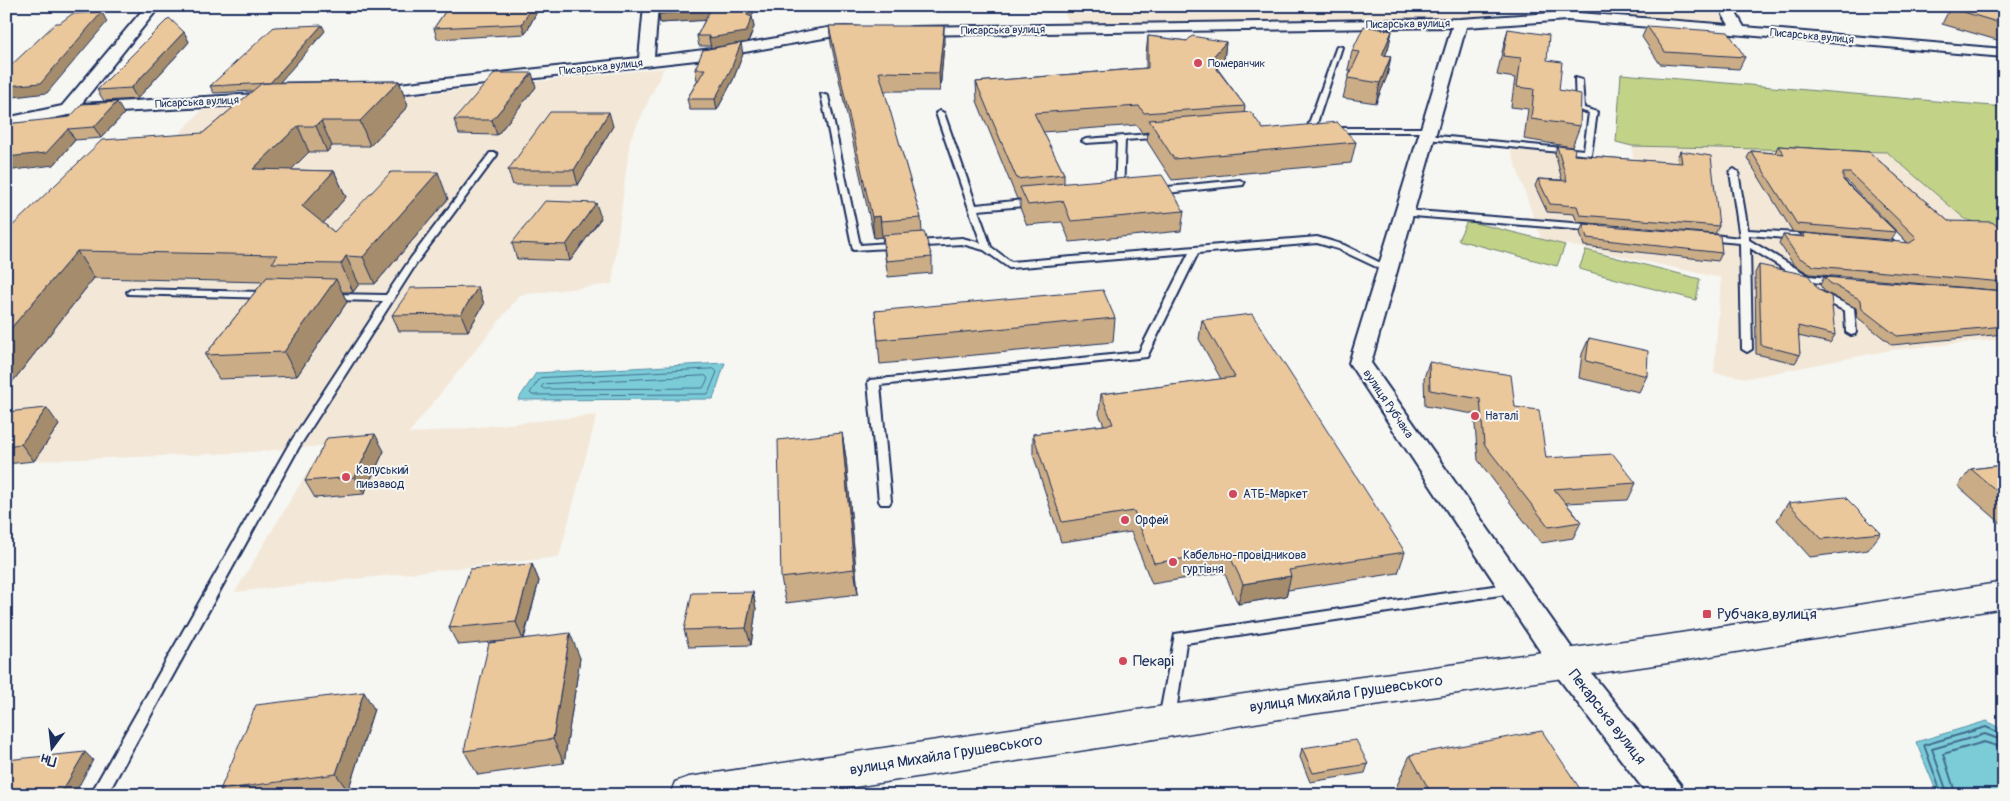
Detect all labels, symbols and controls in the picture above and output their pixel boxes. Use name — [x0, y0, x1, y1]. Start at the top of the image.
street label: Писарська вулиця — [1366, 17, 1450, 31]
street label: Писарська вулиця — [961, 23, 1045, 37]
street label: Писарська вулиця — [1770, 26, 1854, 46]
street label: Писарська вулиця — [559, 56, 643, 78]
marker: Померанчик — [1192, 57, 1204, 69]
place label: Померанчик — [1208, 57, 1265, 70]
street label: Писарська вулиця — [155, 93, 239, 111]
street label: вулиця Рубчака — [1359, 367, 1417, 442]
place label: Наталі — [1485, 409, 1518, 424]
marker: Наталі — [1469, 410, 1481, 422]
place label: Калуський пивзавод — [356, 463, 409, 492]
marker: Калуський пивзавод — [340, 471, 352, 483]
place label: АТБ-Маркет — [1243, 487, 1308, 502]
marker: АТБ-Маркет — [1227, 488, 1239, 500]
place label: Орфей — [1135, 513, 1169, 528]
marker: Орфей — [1119, 514, 1131, 526]
place label: Кабельно-провідникова гуртівня — [1183, 548, 1307, 577]
marker: Кабельно-провідникова гуртівня — [1167, 556, 1179, 568]
place label: Рубчака вулиця — [1717, 605, 1817, 624]
marker: Рубчака вулиця — [1701, 608, 1713, 620]
place label: Пекарі — [1133, 652, 1174, 671]
marker: Пекарі — [1117, 655, 1129, 667]
street label: Пекарська вулиця — [1564, 666, 1650, 768]
street label: вулиця Михайла Грушевського — [1248, 671, 1444, 717]
north arrow — [28, 724, 78, 774]
street label: вулиця Михайла Грушевського — [848, 730, 1044, 780]
text: Пн — [39, 750, 58, 770]

